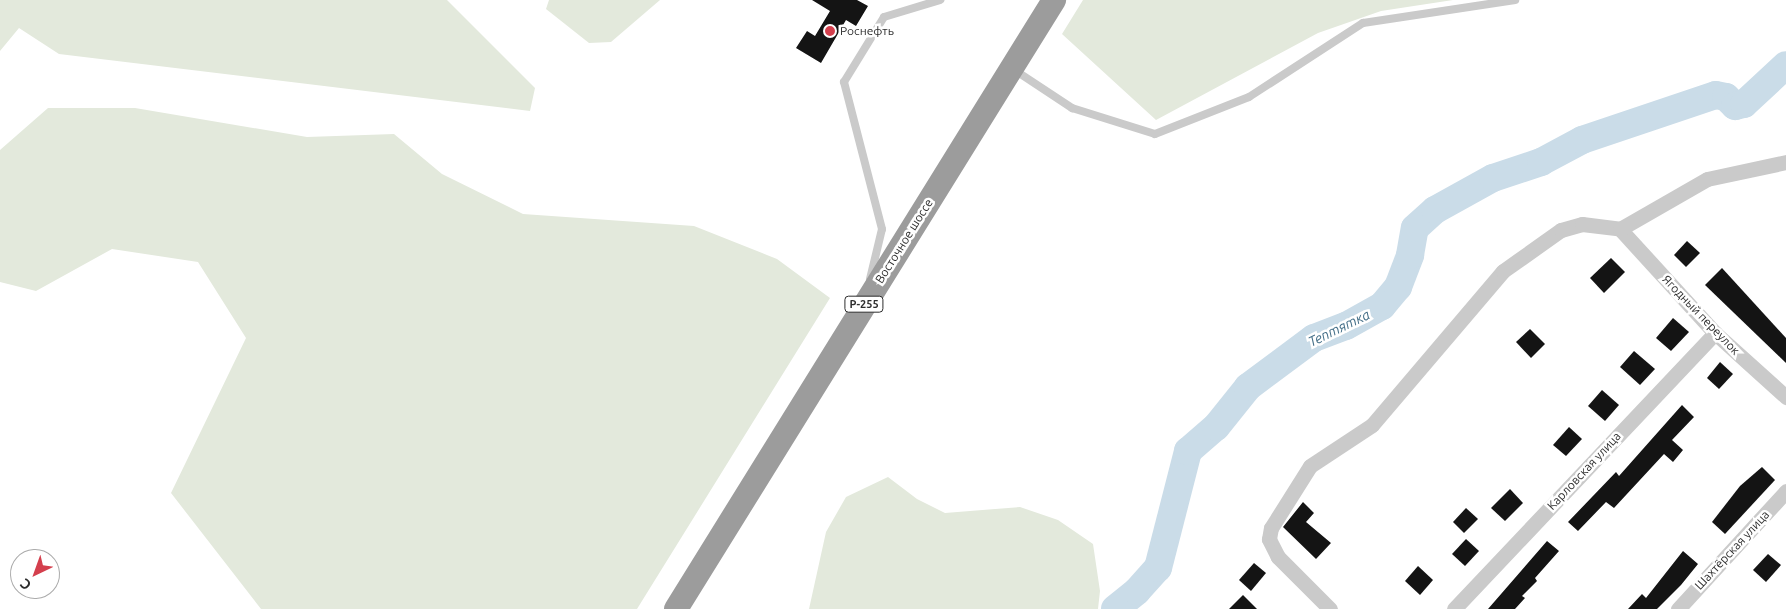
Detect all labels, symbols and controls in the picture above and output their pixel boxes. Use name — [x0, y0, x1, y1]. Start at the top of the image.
place label: Роснефть — [840, 24, 894, 38]
marker: Роснефть — [824, 25, 836, 37]
street label: Восточное шоссе — [872, 196, 936, 286]
street label: Ягодный переулок — [1659, 272, 1743, 358]
road number: Р-255 — [844, 296, 884, 312]
water label: Тептятка — [1305, 306, 1373, 350]
street label: Карловская улица — [1544, 429, 1624, 513]
street label: Шахтёрская улица — [1692, 507, 1772, 593]
north arrow — [10, 549, 60, 599]
text: С — [17, 575, 34, 593]

